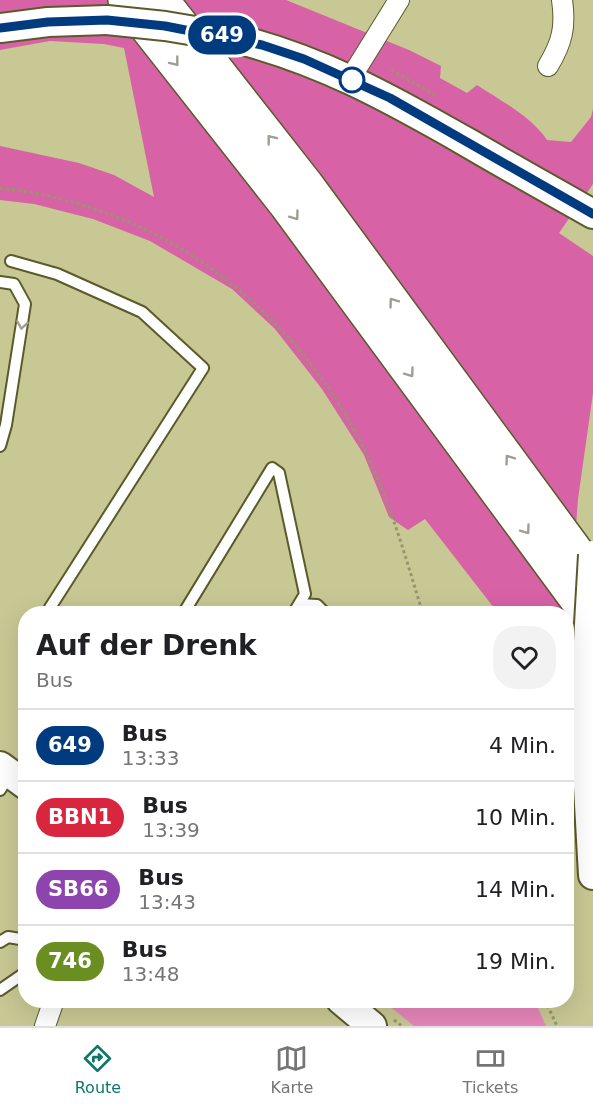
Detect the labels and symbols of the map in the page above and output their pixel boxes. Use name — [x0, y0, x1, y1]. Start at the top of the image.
line badge: 649 — [188, 15, 256, 54]
one-way arrow — [167, 56, 178, 67]
unlabelled marker — [339, 67, 365, 93]
one-way arrow — [267, 135, 278, 146]
one-way arrow — [287, 210, 298, 221]
one-way arrow — [389, 298, 400, 309]
one-way arrow — [16, 320, 29, 330]
one-way arrow — [403, 367, 414, 378]
one-way arrow — [505, 455, 516, 466]
one-way arrow — [518, 524, 529, 535]

